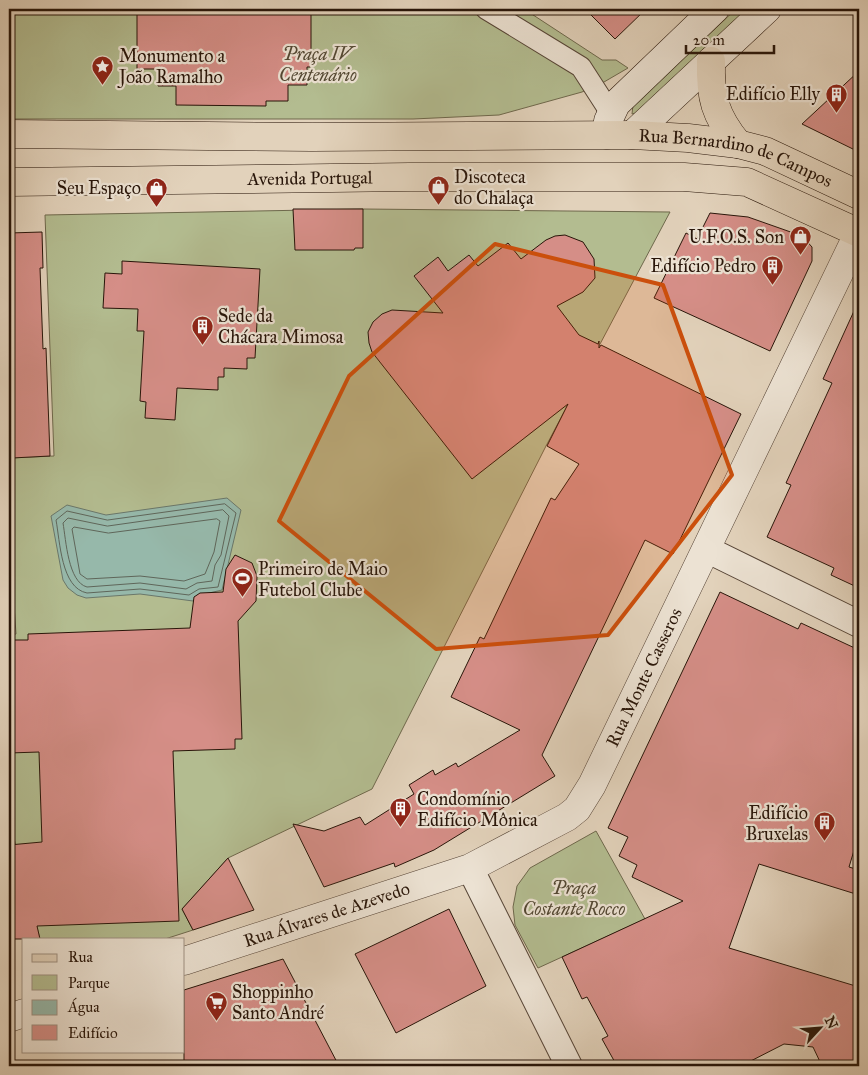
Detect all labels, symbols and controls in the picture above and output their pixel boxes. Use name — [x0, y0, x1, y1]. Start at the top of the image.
scale bar — [686, 22, 773, 54]
text: 20 m — [693, 31, 725, 49]
park label: Praça IV Centenário — [279, 43, 357, 86]
place label: Monumento a João Ramalho — [117, 45, 225, 89]
place icon: Monumento a João Ramalho — [91, 54, 115, 85]
building icon: Edifício Elly — [824, 82, 848, 113]
place label: Edifício Elly — [726, 83, 821, 105]
street label: Rua Bernardino de Campos — [638, 124, 836, 192]
street label: Avenida Portugal — [246, 166, 373, 190]
place label: Discoteca do Chalaça — [454, 166, 534, 209]
shop icon: Discoteca do Chalaça — [426, 175, 450, 206]
shop icon: Seu Espaço — [145, 176, 169, 207]
place label: Seu Espaço — [57, 177, 141, 199]
shop icon: U.F.O.S. Son — [788, 225, 812, 256]
place label: U.F.O.S. Son — [689, 226, 784, 248]
building icon: Edifício Pedro — [760, 254, 784, 285]
place label: Edifício Pedro — [650, 255, 756, 277]
place label: Sede da Chácara Mimosa — [218, 305, 344, 348]
building icon: Sede da Chácara Mimosa — [190, 314, 214, 345]
place label: Primeiro de Maio Futebol Clube — [258, 558, 388, 601]
sports icon: Primeiro de Maio Futebol Clube — [230, 567, 254, 598]
street label: Rua Monte Casseros — [601, 604, 687, 750]
place label: Condomínio Edifício Mônica — [417, 788, 538, 831]
building icon: Condomínio Edifício Mônica — [389, 797, 413, 828]
place label: Edifício Bruxelas — [745, 802, 808, 845]
building icon: Edifício Bruxelas — [812, 811, 836, 842]
street label: Rua Álvares de Azevedo — [241, 877, 413, 952]
park label: Praça Costante Rocco — [523, 877, 626, 920]
legend — [22, 938, 185, 1052]
text: Rua — [68, 948, 93, 966]
text: Parque — [68, 974, 110, 993]
place label: Shoppinho Santo André — [232, 981, 325, 1024]
supermarket icon: Shoppinho Santo André — [204, 990, 228, 1021]
text: Água — [67, 997, 100, 1016]
north arrow — [796, 1002, 846, 1052]
text: N — [821, 1013, 842, 1032]
text: Edifício — [68, 1024, 118, 1042]

